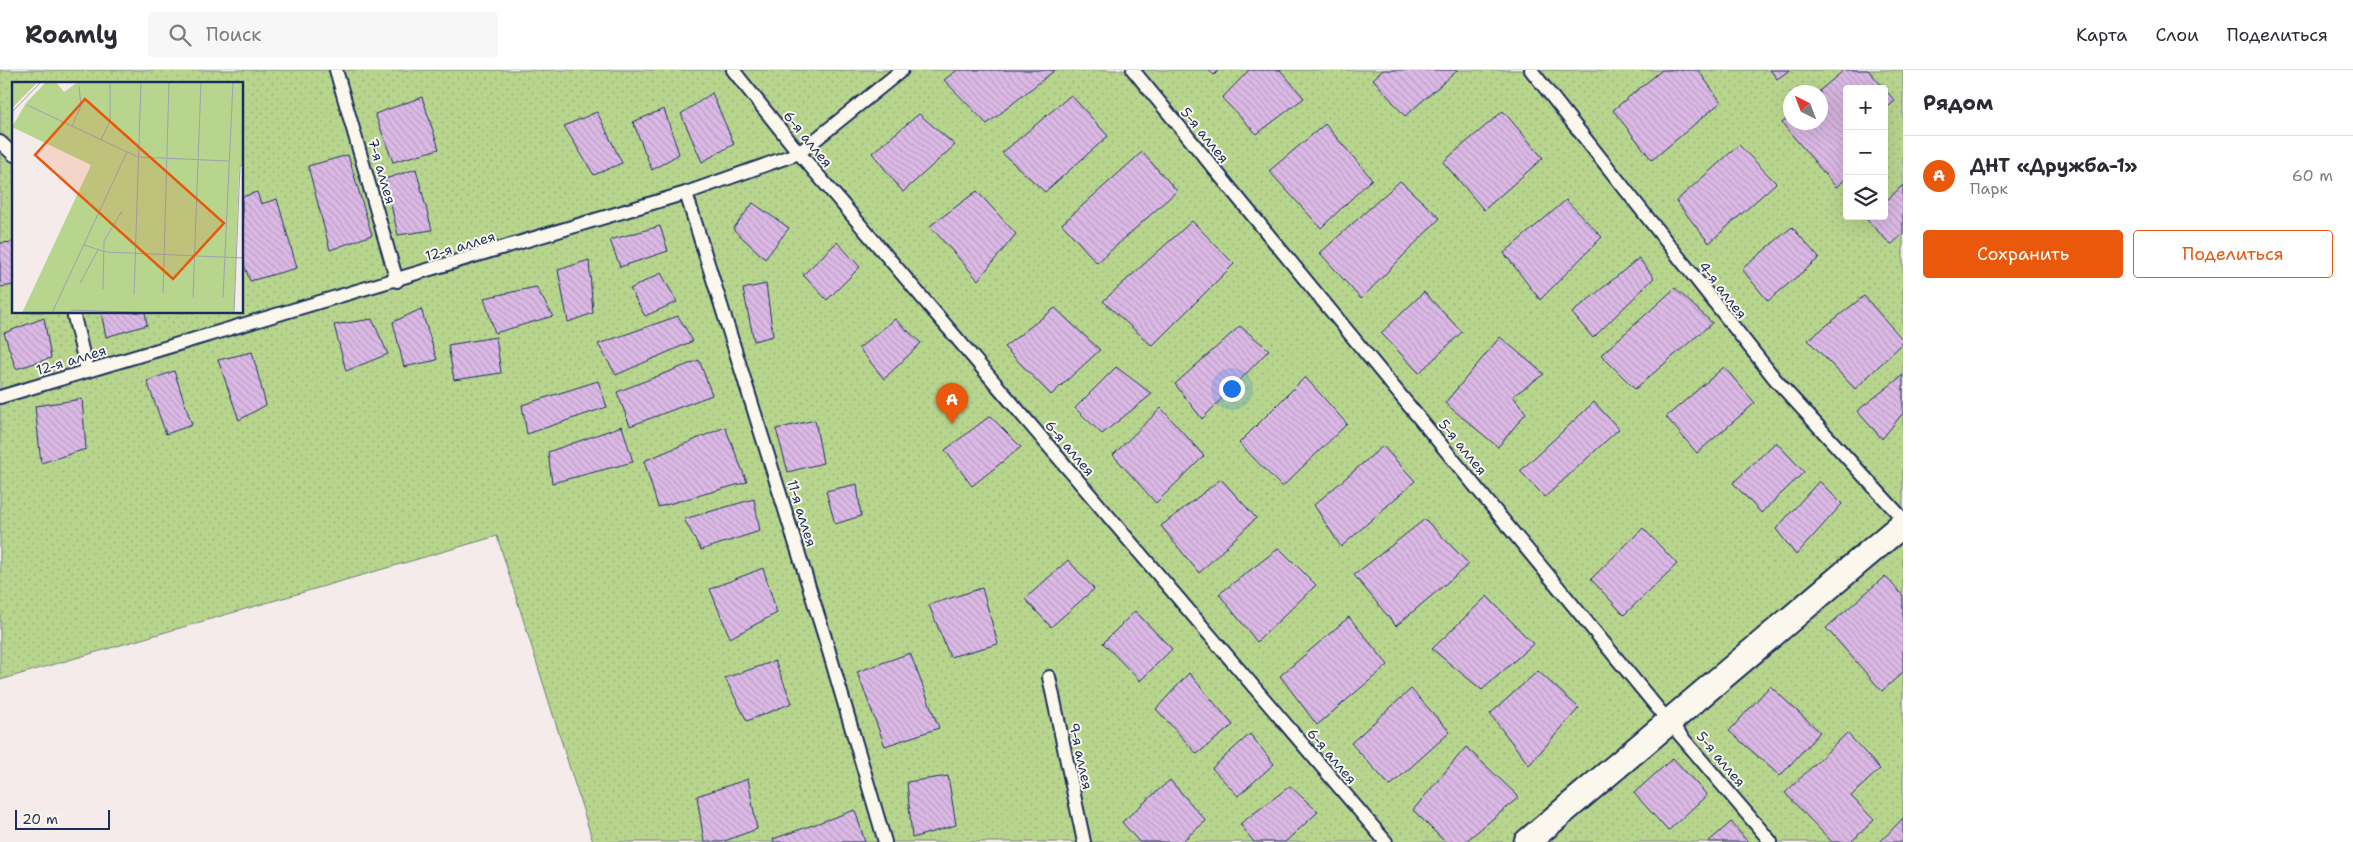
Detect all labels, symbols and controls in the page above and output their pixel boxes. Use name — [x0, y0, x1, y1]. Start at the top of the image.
search box — [148, 12, 498, 57]
text: Roamly — [25, 19, 118, 51]
icon: search — [166, 21, 194, 49]
text: Поиск — [206, 22, 261, 47]
text: Карта — [2076, 23, 2127, 47]
text: Слои — [2155, 23, 2199, 47]
text: Поделиться — [2227, 23, 2328, 47]
inset map — [12, 82, 244, 314]
north arrow — [1783, 85, 1828, 130]
map controls — [1843, 85, 1888, 220]
button: + — [1843, 85, 1888, 130]
text: Рядом — [1923, 89, 1993, 117]
street label: 5-я аллея — [1177, 103, 1233, 167]
street label: 6-я аллея — [780, 107, 836, 171]
button: − — [1843, 130, 1888, 175]
street label: 7-я аллея — [364, 136, 400, 206]
text: ДНТ «Дружба-1» — [1970, 153, 2137, 178]
text: A — [1933, 165, 1945, 186]
text: 60 m — [2292, 165, 2333, 186]
button: layers — [1843, 175, 1888, 220]
text: Парк — [1970, 178, 2008, 199]
street label: 12-я аллея — [423, 227, 497, 265]
button: Сохранить — [1923, 230, 2123, 278]
button: Поделиться — [2133, 230, 2333, 278]
street label: 4-я аллея — [1695, 258, 1751, 322]
street label: 12-я аллея — [34, 341, 108, 379]
your location — [1219, 376, 1245, 402]
pin: A — [936, 383, 968, 424]
street label: 5-я аллея — [1435, 415, 1491, 479]
street label: 6-я аллея — [1041, 416, 1099, 480]
street label: 11-я аллея — [783, 477, 821, 549]
street label: 9-я аллея — [1065, 721, 1097, 791]
street label: 6-я аллея — [1303, 724, 1361, 788]
street label: 5-я аллея — [1693, 728, 1749, 790]
scale bar — [15, 807, 110, 830]
text: 20 m — [22, 810, 58, 828]

